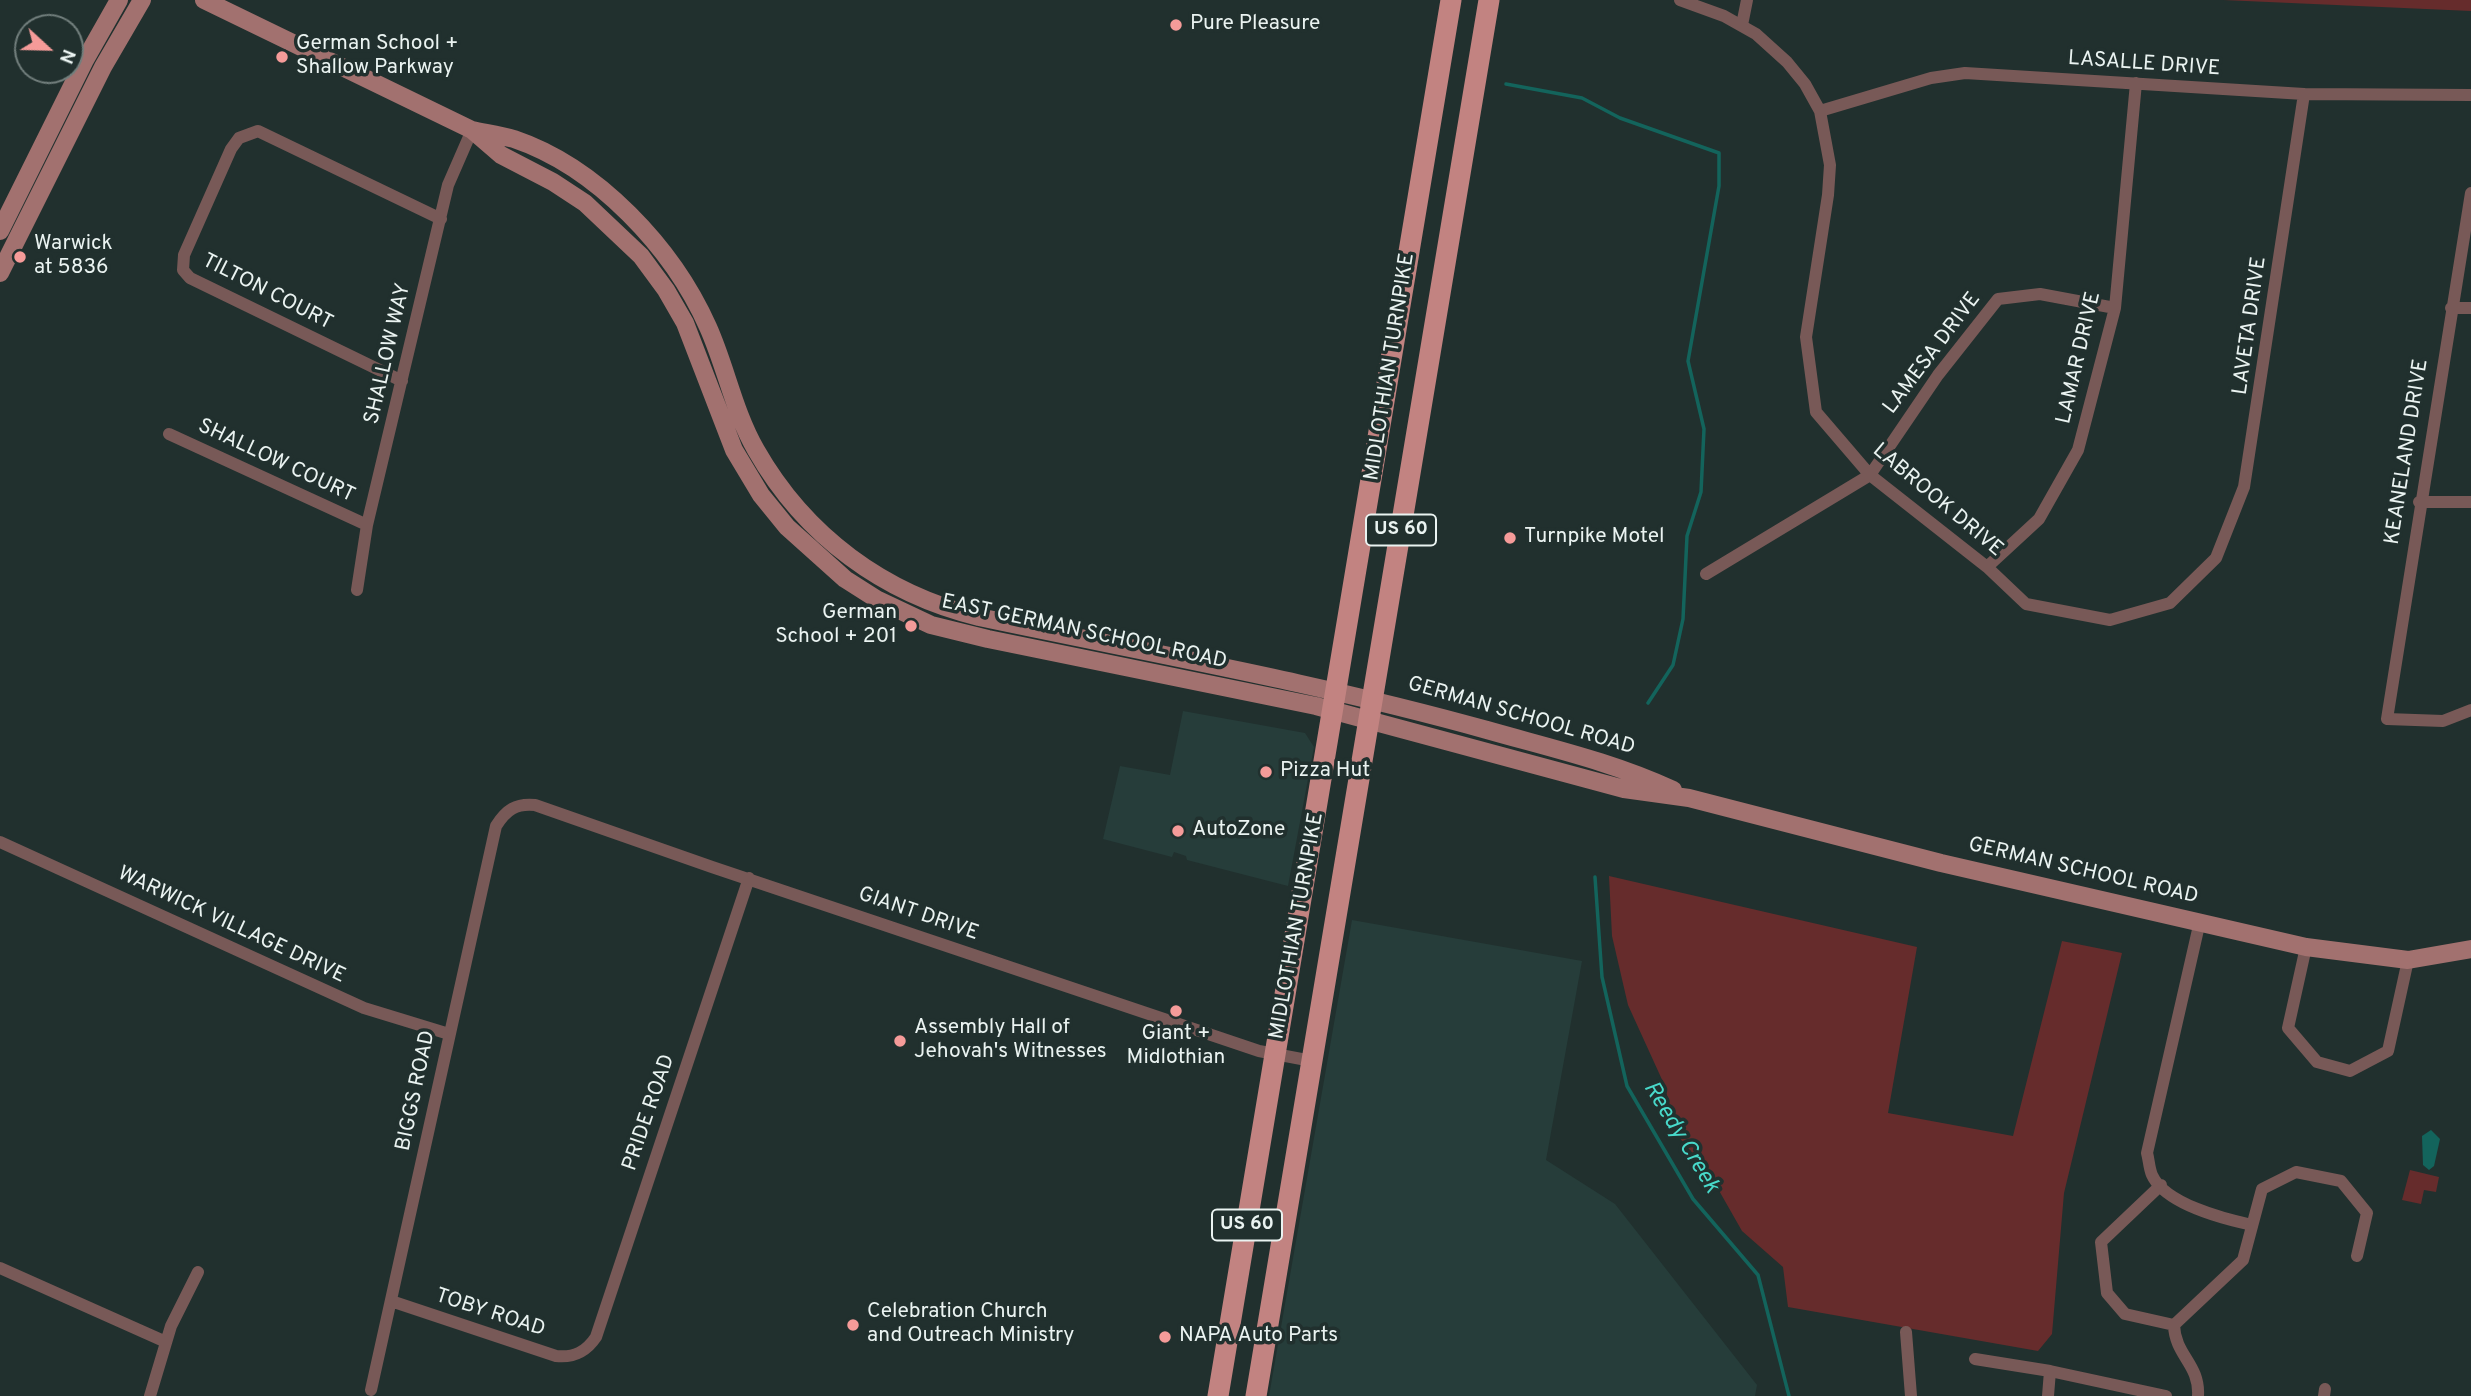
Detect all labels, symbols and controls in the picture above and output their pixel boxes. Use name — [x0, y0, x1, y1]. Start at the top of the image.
place label: Pure Pleasure — [1190, 12, 1320, 38]
north arrow — [14, 14, 84, 84]
marker: Pure Pleasure — [1168, 17, 1184, 33]
place label: German School + Shallow Parkway — [296, 32, 459, 82]
text: N — [53, 45, 80, 67]
street label: LASALLE DRIVE — [2067, 47, 2221, 83]
marker: German School + Shallow Parkway — [274, 49, 290, 65]
place label: Warwick at 5836 — [34, 232, 113, 282]
marker: Warwick at 5836 — [12, 249, 28, 265]
street label: TILTON COURT — [197, 249, 337, 337]
street label: MIDLOTHIAN TURNPIKE — [1361, 251, 1421, 483]
street label: LAVETA DRIVE — [2229, 255, 2273, 397]
street label: SHALLOW WAY — [361, 281, 417, 427]
street label: LAMESA DRIVE — [1879, 288, 1987, 420]
street label: LAMAR DRIVE — [2053, 289, 2107, 427]
street label: KEANELAND DRIVE — [2381, 357, 2435, 547]
street label: SHALLOW COURT — [194, 415, 358, 509]
street label: LABROOK DRIVE — [1867, 439, 2007, 563]
road number: US 60 — [1366, 514, 1436, 545]
place label: Turnpike Motel — [1524, 525, 1664, 551]
marker: Turnpike Motel — [1502, 530, 1518, 546]
street label: EAST GERMAN SCHOOL ROAD — [939, 590, 1229, 676]
place label: German School + 201 — [775, 601, 897, 651]
marker: German School + 201 — [903, 618, 919, 634]
street label: GERMAN SCHOOL ROAD — [1404, 672, 1638, 762]
place label: Pizza Hut — [1280, 759, 1370, 785]
marker: Pizza Hut — [1258, 764, 1274, 780]
street label: MIDLOTHIAN TURNPIKE — [1266, 811, 1330, 1041]
place label: AutoZone — [1192, 818, 1285, 844]
marker: AutoZone — [1170, 823, 1186, 839]
street label: GERMAN SCHOOL ROAD — [1966, 833, 2200, 911]
street label: WARWICK VILLAGE DRIVE — [113, 862, 349, 990]
street label: GIANT DRIVE — [854, 883, 982, 947]
marker: Giant + Midlothian — [1168, 1003, 1184, 1019]
place label: Assembly Hall of Jehovah's Witnesses — [914, 1016, 1107, 1066]
place label: Giant + Midlothian — [1127, 1022, 1225, 1072]
street label: BIGGS ROAD — [392, 1029, 442, 1153]
marker: Assembly Hall of Jehovah's Witnesses — [892, 1033, 908, 1049]
street label: PRIDE ROAD — [618, 1052, 682, 1174]
water label: Reedy Creek — [1636, 1077, 1724, 1199]
road number: US 60 — [1212, 1210, 1282, 1240]
street label: TOBY ROAD — [432, 1284, 548, 1344]
place label: Celebration Church and Outreach Ministry — [867, 1300, 1074, 1350]
marker: Celebration Church and Outreach Ministry — [845, 1317, 861, 1333]
place label: NAPA Auto Parts — [1179, 1324, 1338, 1350]
marker: NAPA Auto Parts — [1157, 1329, 1173, 1345]

